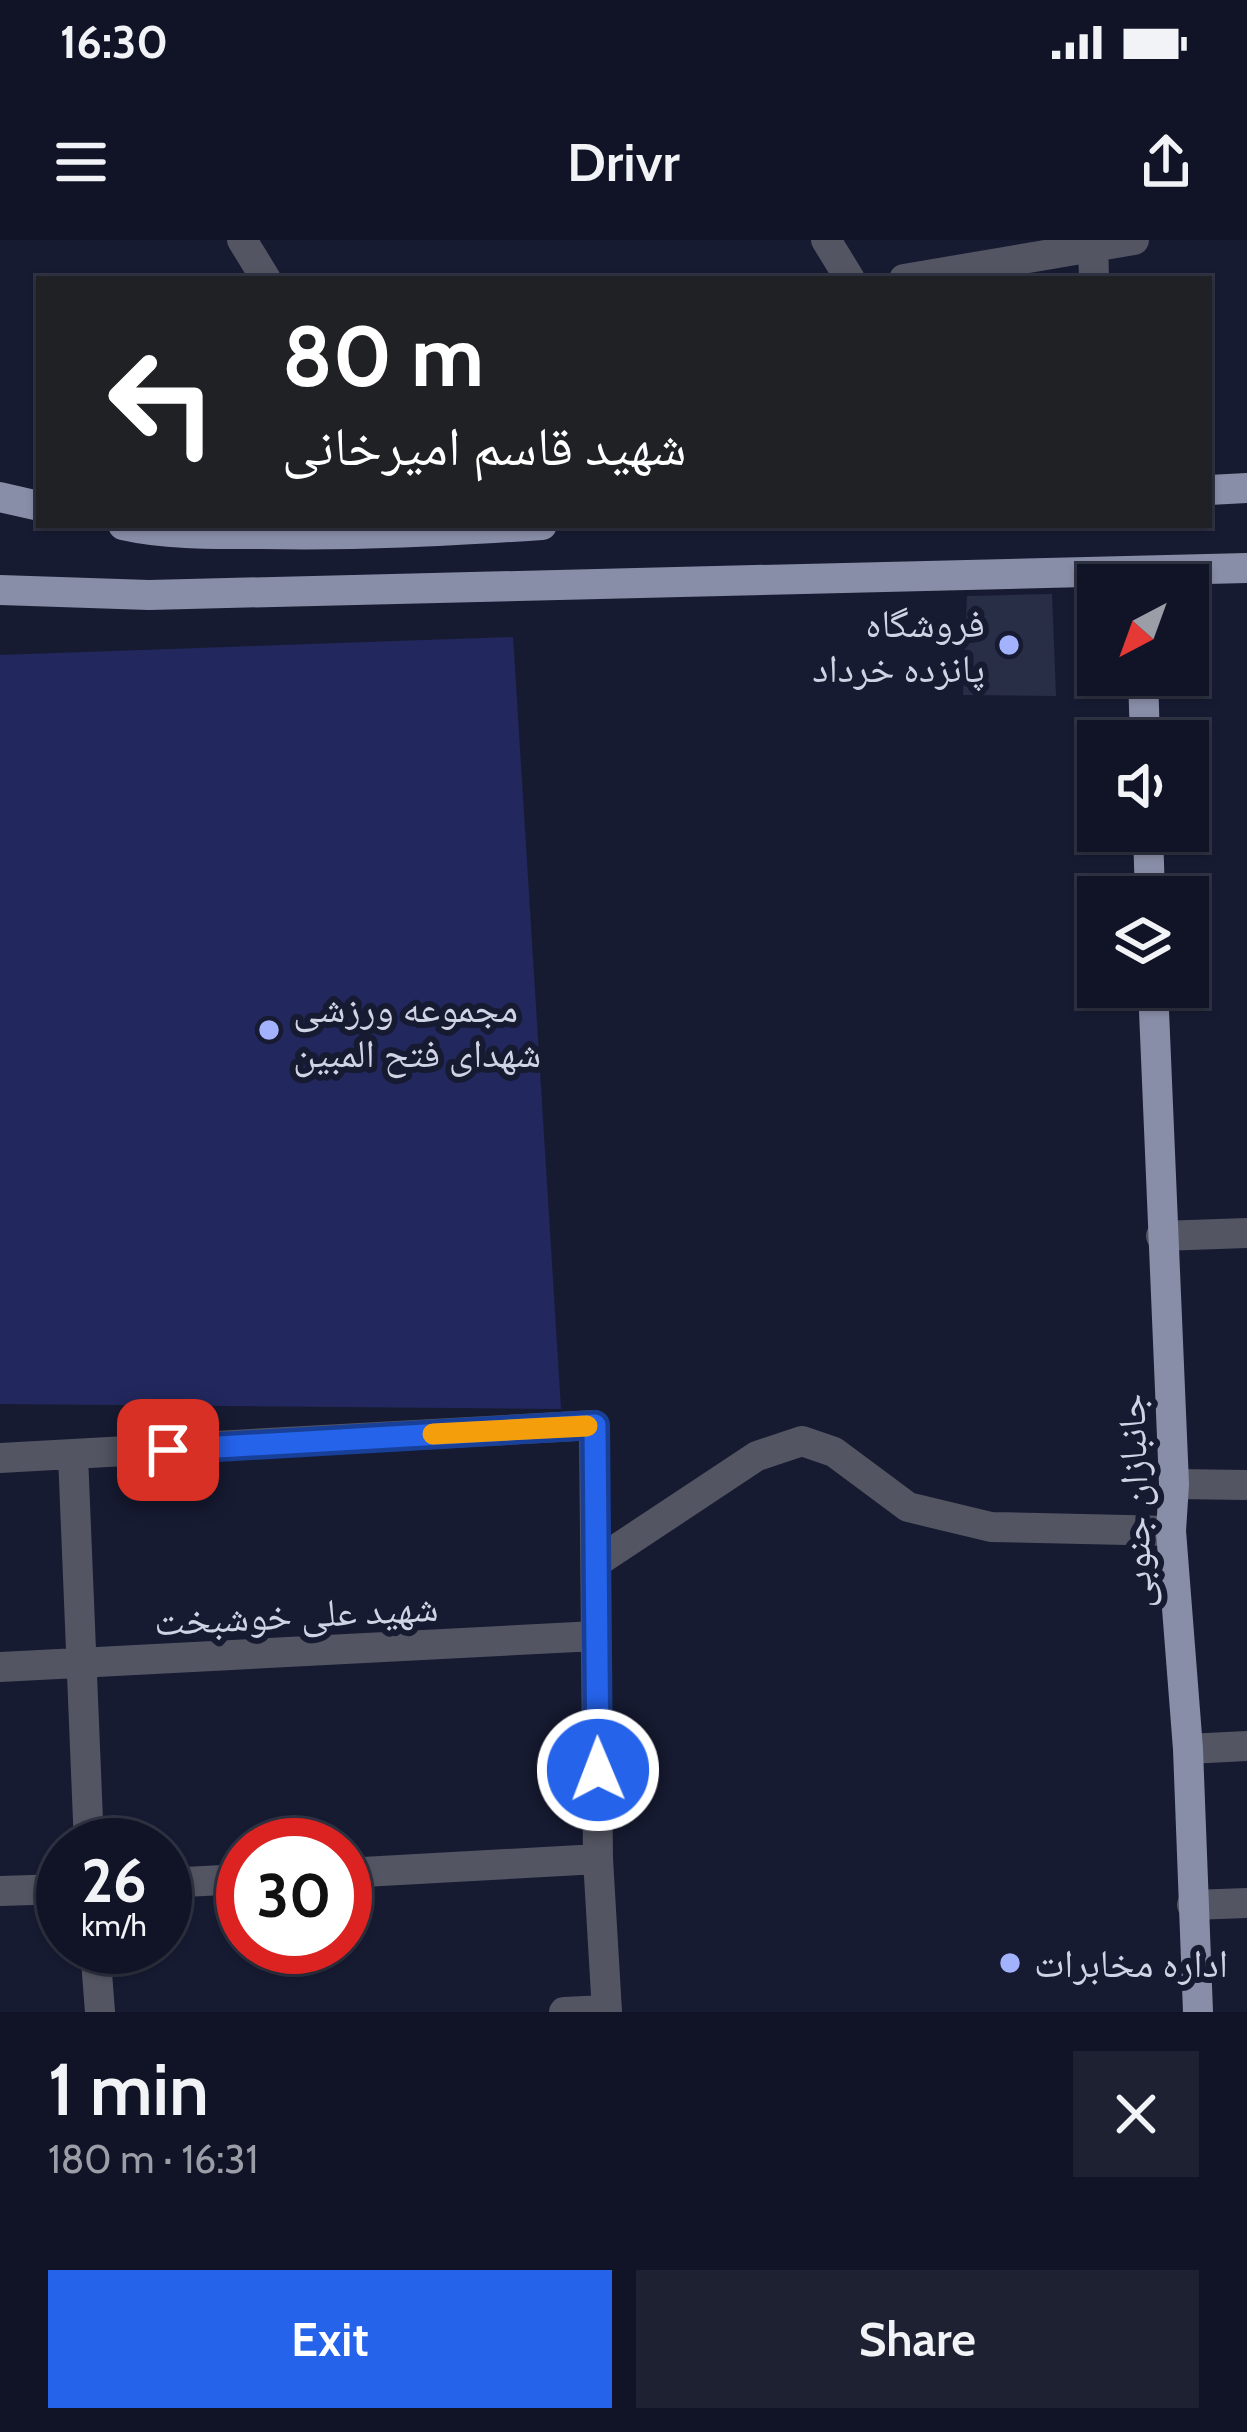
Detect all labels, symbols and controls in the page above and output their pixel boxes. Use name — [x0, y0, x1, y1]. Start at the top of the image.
text: 16:30 — [60, 15, 168, 69]
icon: menu — [48, 129, 114, 195]
text: Drivr — [567, 129, 680, 195]
icon: share — [1133, 129, 1199, 195]
text: 80 m — [282, 305, 484, 407]
icon: left — [84, 324, 240, 480]
text: شهید قاسم امیرخانی — [282, 413, 687, 479]
north arrow — [1077, 564, 1209, 696]
map controls — [1077, 564, 1209, 1008]
place label: فروشگاه پانزده خرداد — [812, 599, 985, 692]
marker: فروشگاه پانزده خرداد — [996, 632, 1022, 658]
button: sound — [1077, 720, 1209, 852]
button: layers — [1077, 876, 1209, 1008]
place label: مجموعه ورزشی شهدای فتح المبین — [293, 984, 541, 1079]
marker: مجموعه ورزشی شهدای فتح المبین — [256, 1017, 282, 1043]
street label: جانبازان جنوبی — [1106, 1393, 1163, 1609]
pin — [117, 1399, 219, 1501]
icon: arrive — [135, 1417, 201, 1483]
street label: شهید علی خوشبخت — [153, 1583, 439, 1646]
position arrow — [535, 1707, 661, 1833]
speed limit sign: 30 — [216, 1818, 372, 1974]
text: 26 — [81, 1844, 147, 1917]
text: km/h — [81, 1907, 147, 1944]
place label: اداره مخابرات — [1034, 1939, 1228, 1987]
marker: اداره مخابرات — [997, 1950, 1023, 1976]
text: 1 min — [48, 2046, 209, 2133]
button: close — [1073, 2051, 1199, 2177]
text: 180 m · 16:31 — [48, 2135, 258, 2183]
button: Exit — [48, 2270, 612, 2408]
button: Share — [636, 2270, 1199, 2408]

